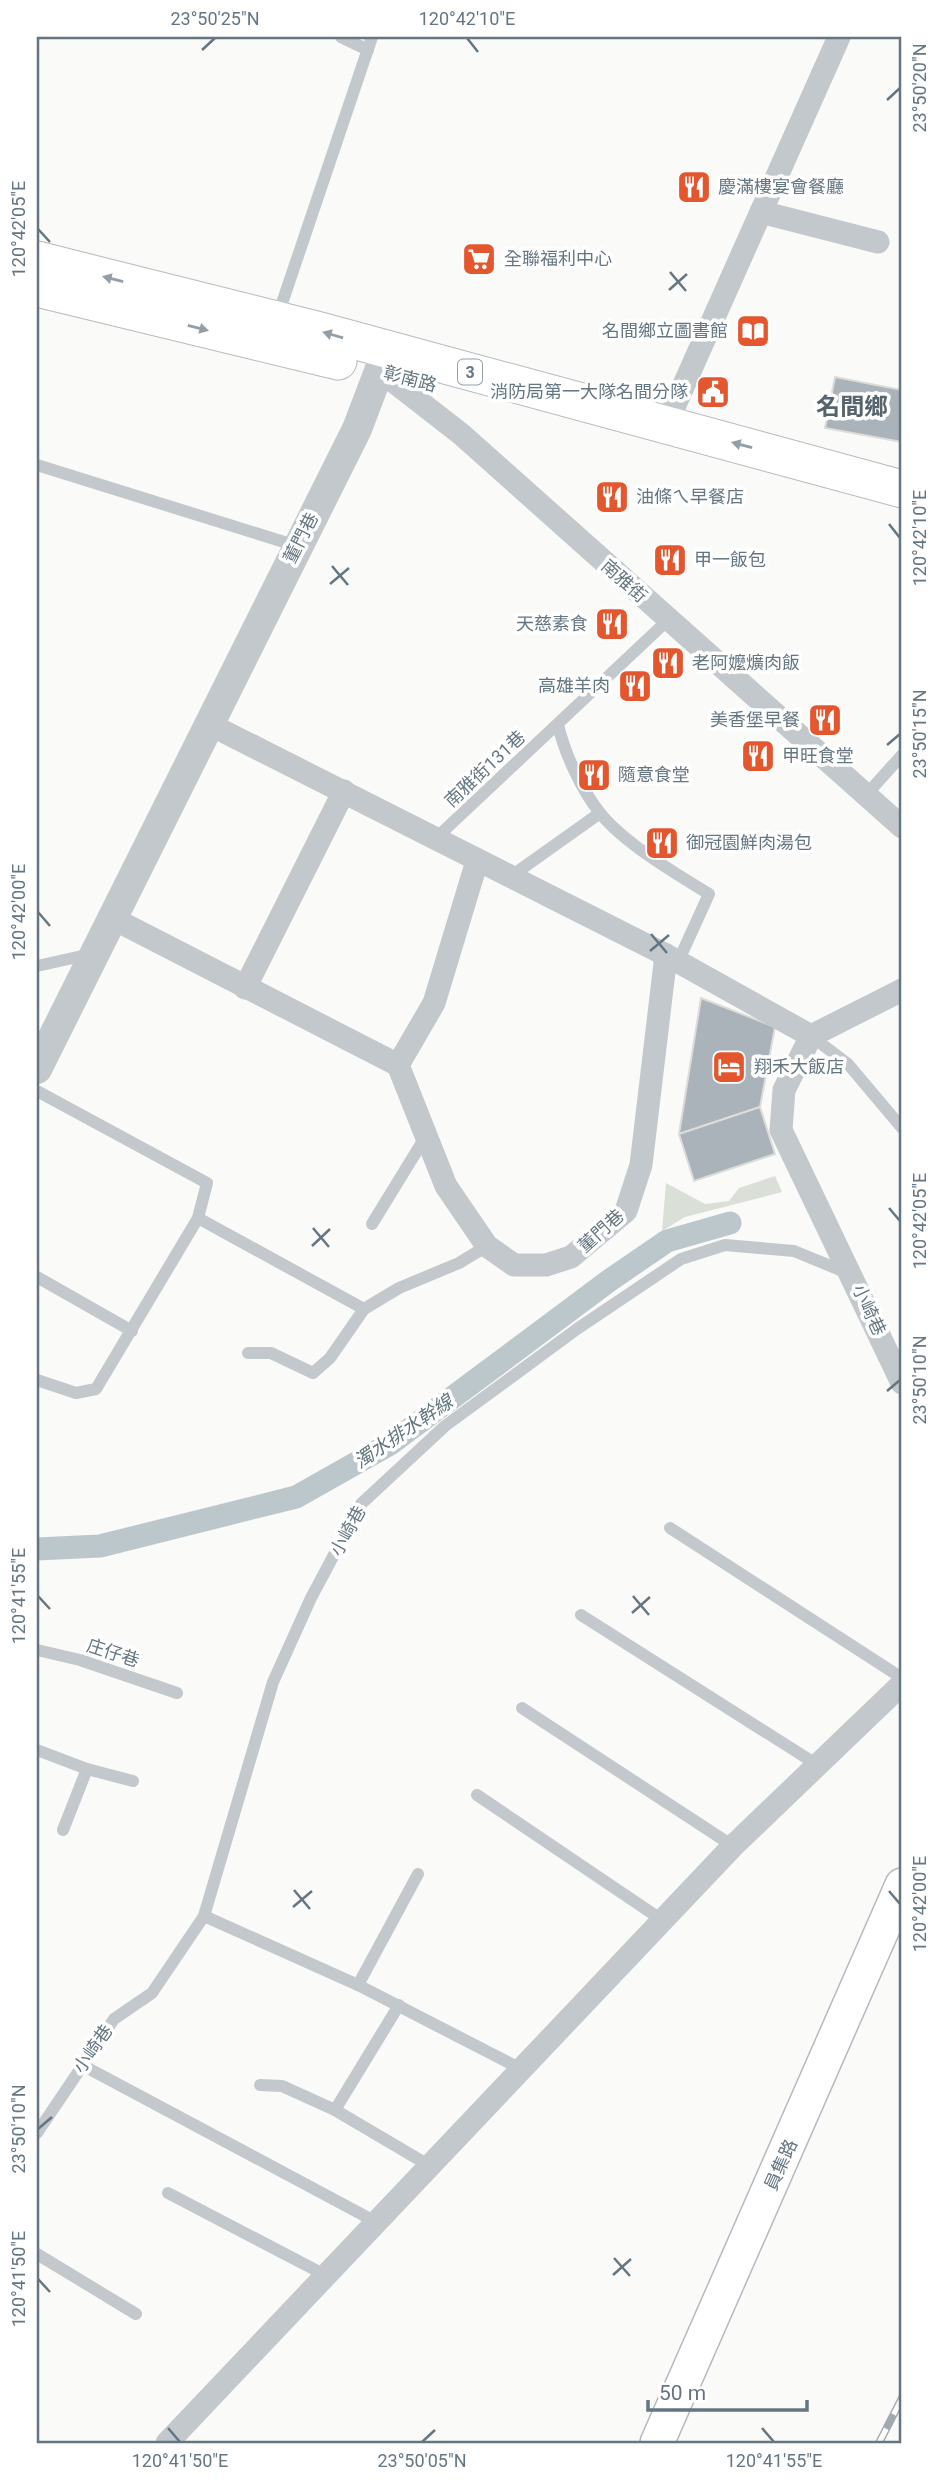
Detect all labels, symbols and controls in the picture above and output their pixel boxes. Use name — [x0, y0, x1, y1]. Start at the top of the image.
text: 23°50'25"N — [170, 8, 260, 29]
text: 120°42'10"E — [419, 8, 515, 29]
text: 23°50'20"N — [909, 43, 930, 133]
restaurant icon: 慶滿樓宴會餐廳 — [675, 168, 713, 206]
place label: 慶滿樓宴會餐廳 — [718, 176, 844, 197]
text: 120°42'05"E — [8, 181, 29, 277]
supermarket icon: 全聯福利中心 — [460, 240, 498, 278]
place label: 全聯福利中心 — [504, 248, 612, 269]
one-way arrow — [101, 273, 123, 284]
library icon: 名間鄉立圖書館 — [734, 312, 772, 350]
place label: 名間鄉立圖書館 — [602, 320, 728, 341]
one-way arrow — [187, 323, 209, 334]
one-way arrow — [322, 329, 343, 339]
road number: 3 — [458, 360, 482, 384]
street label: 彰南路 — [381, 361, 439, 396]
public building icon: 消防局第一大隊名間分隊 — [694, 373, 732, 411]
place label: 消防局第一大隊名間分隊 — [490, 381, 688, 402]
district label: 名間鄉 — [816, 393, 888, 421]
one-way arrow — [731, 439, 753, 450]
restaurant icon: 油條ㄟ早餐店 — [593, 478, 631, 516]
place label: 油條ㄟ早餐店 — [636, 486, 744, 507]
text: 120°42'10"E — [909, 490, 930, 586]
street label: 董門巷 — [279, 509, 322, 567]
restaurant icon: 甲一飯包 — [651, 541, 689, 579]
place label: 甲一飯包 — [694, 549, 766, 570]
street label: 南雅街 — [597, 555, 651, 606]
restaurant icon: 天慈素食 — [593, 605, 631, 643]
place label: 天慈素食 — [516, 613, 588, 634]
restaurant icon: 老阿嬤爌肉飯 — [649, 644, 687, 682]
place label: 老阿嬤爌肉飯 — [692, 652, 800, 673]
restaurant icon: 高雄羊肉 — [616, 667, 654, 705]
place label: 高雄羊肉 — [538, 675, 610, 696]
text: 23°50'15"N — [909, 689, 930, 779]
restaurant icon: 美香堡早餐 — [806, 701, 844, 739]
place label: 美香堡早餐 — [710, 709, 800, 730]
street label: 南雅街131巷 — [440, 726, 529, 811]
restaurant icon: 甲旺食堂 — [739, 737, 777, 775]
place label: 甲旺食堂 — [782, 745, 854, 766]
restaurant icon: 隨意食堂 — [575, 756, 613, 794]
place label: 隨意食堂 — [618, 764, 690, 785]
restaurant icon: 御冠園鮮肉湯包 — [643, 824, 681, 862]
place label: 御冠園鮮肉湯包 — [686, 832, 812, 853]
text: 120°42'00"E — [8, 864, 29, 960]
hotel icon: 翔禾大飯店 — [710, 1048, 748, 1086]
place label: 翔禾大飯店 — [754, 1056, 844, 1077]
text: 120°42'05"E — [909, 1173, 930, 1269]
street label: 董門巷 — [574, 1205, 628, 1256]
street label: 小崎巷 — [849, 1281, 890, 1339]
text: 23°50'10"N — [909, 1335, 930, 1425]
water label: 濁水排水幹線 — [350, 1389, 459, 1473]
street label: 小崎巷 — [325, 1502, 370, 1559]
text: 120°41'55"E — [8, 1548, 29, 1644]
street label: 庄仔巷 — [84, 1634, 142, 1671]
text: 120°42'00"E — [909, 1856, 930, 1952]
street label: 小崎巷 — [69, 2021, 117, 2077]
text: 23°50'10"N — [8, 2084, 29, 2174]
street label: 員集路 — [760, 2136, 801, 2194]
text: 120°41'50"E — [8, 2231, 29, 2327]
scale bar — [648, 2368, 808, 2412]
text: 50 m — [659, 2381, 706, 2405]
text: 120°41'50"E — [132, 2450, 228, 2471]
text: 23°50'05"N — [377, 2450, 467, 2471]
text: 120°41'55"E — [726, 2450, 822, 2471]

